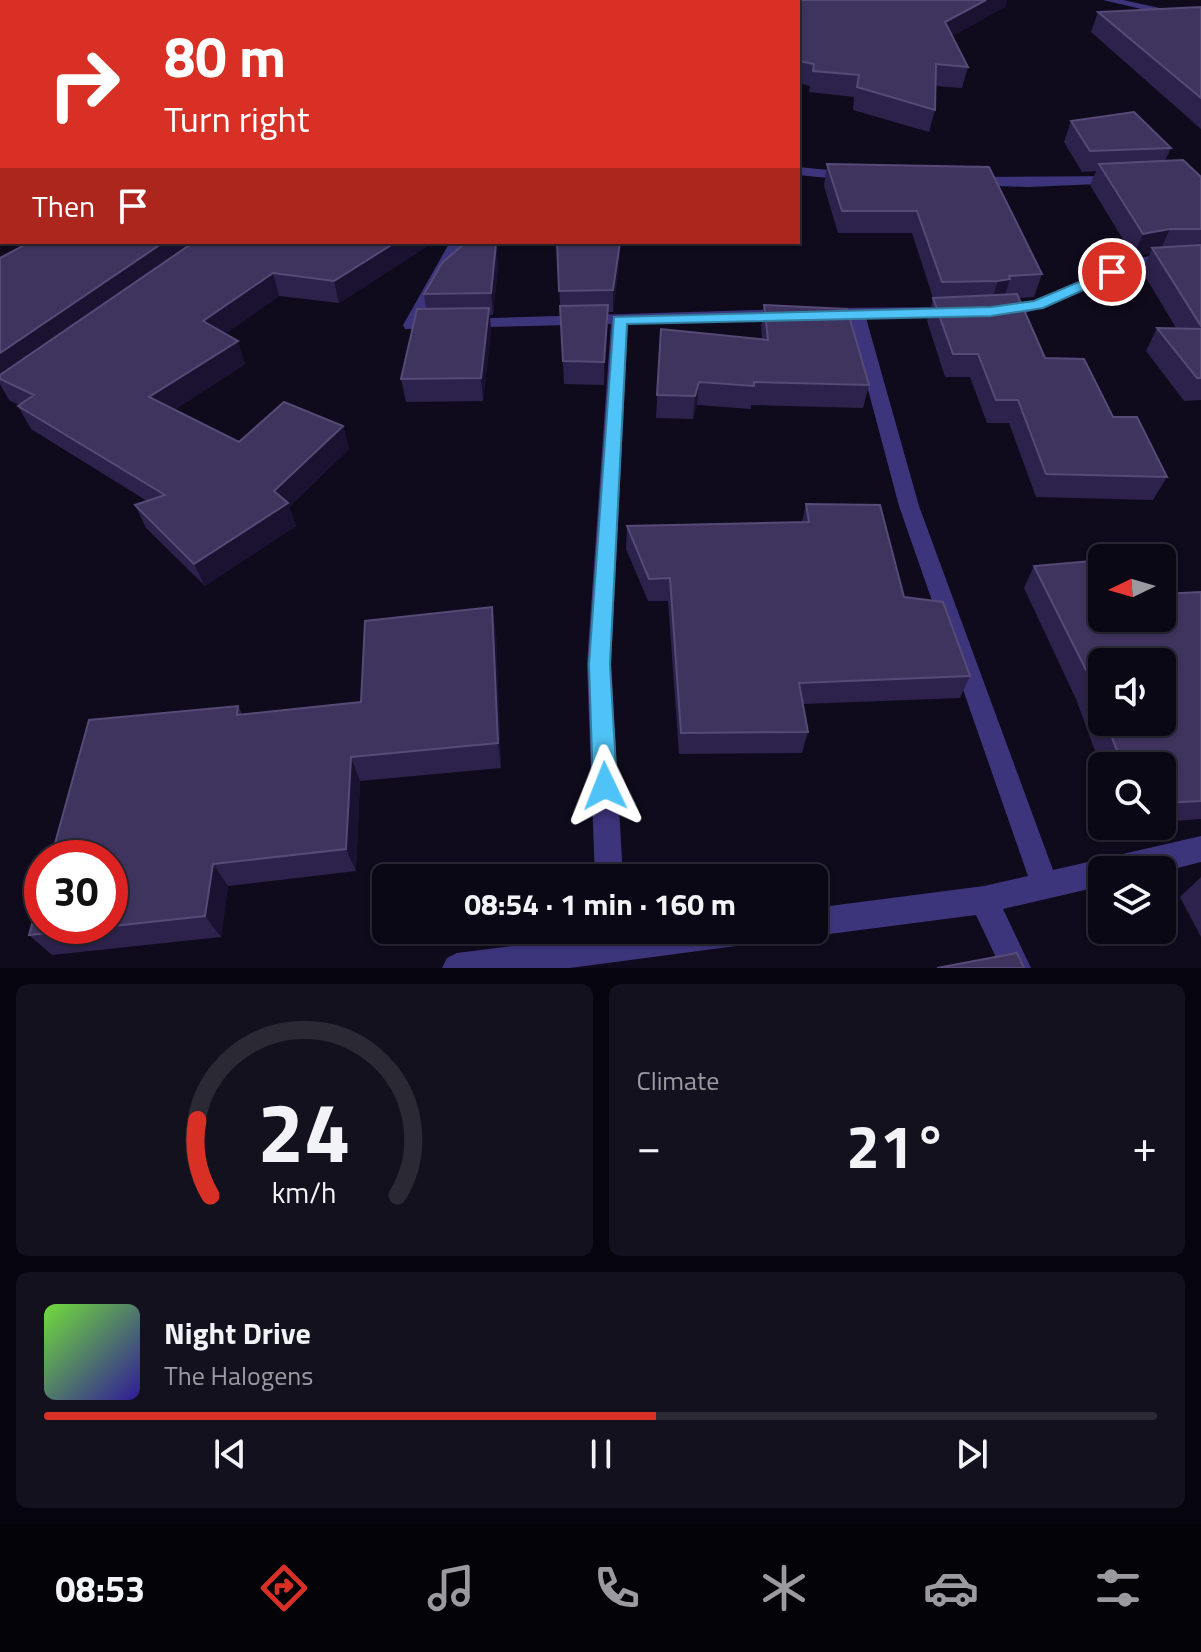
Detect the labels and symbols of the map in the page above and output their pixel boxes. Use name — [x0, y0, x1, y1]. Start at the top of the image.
pin — [1078, 238, 1146, 306]
north arrow — [1088, 544, 1176, 632]
position arrow — [563, 744, 647, 828]
speed limit sign: 30 — [24, 840, 128, 944]

